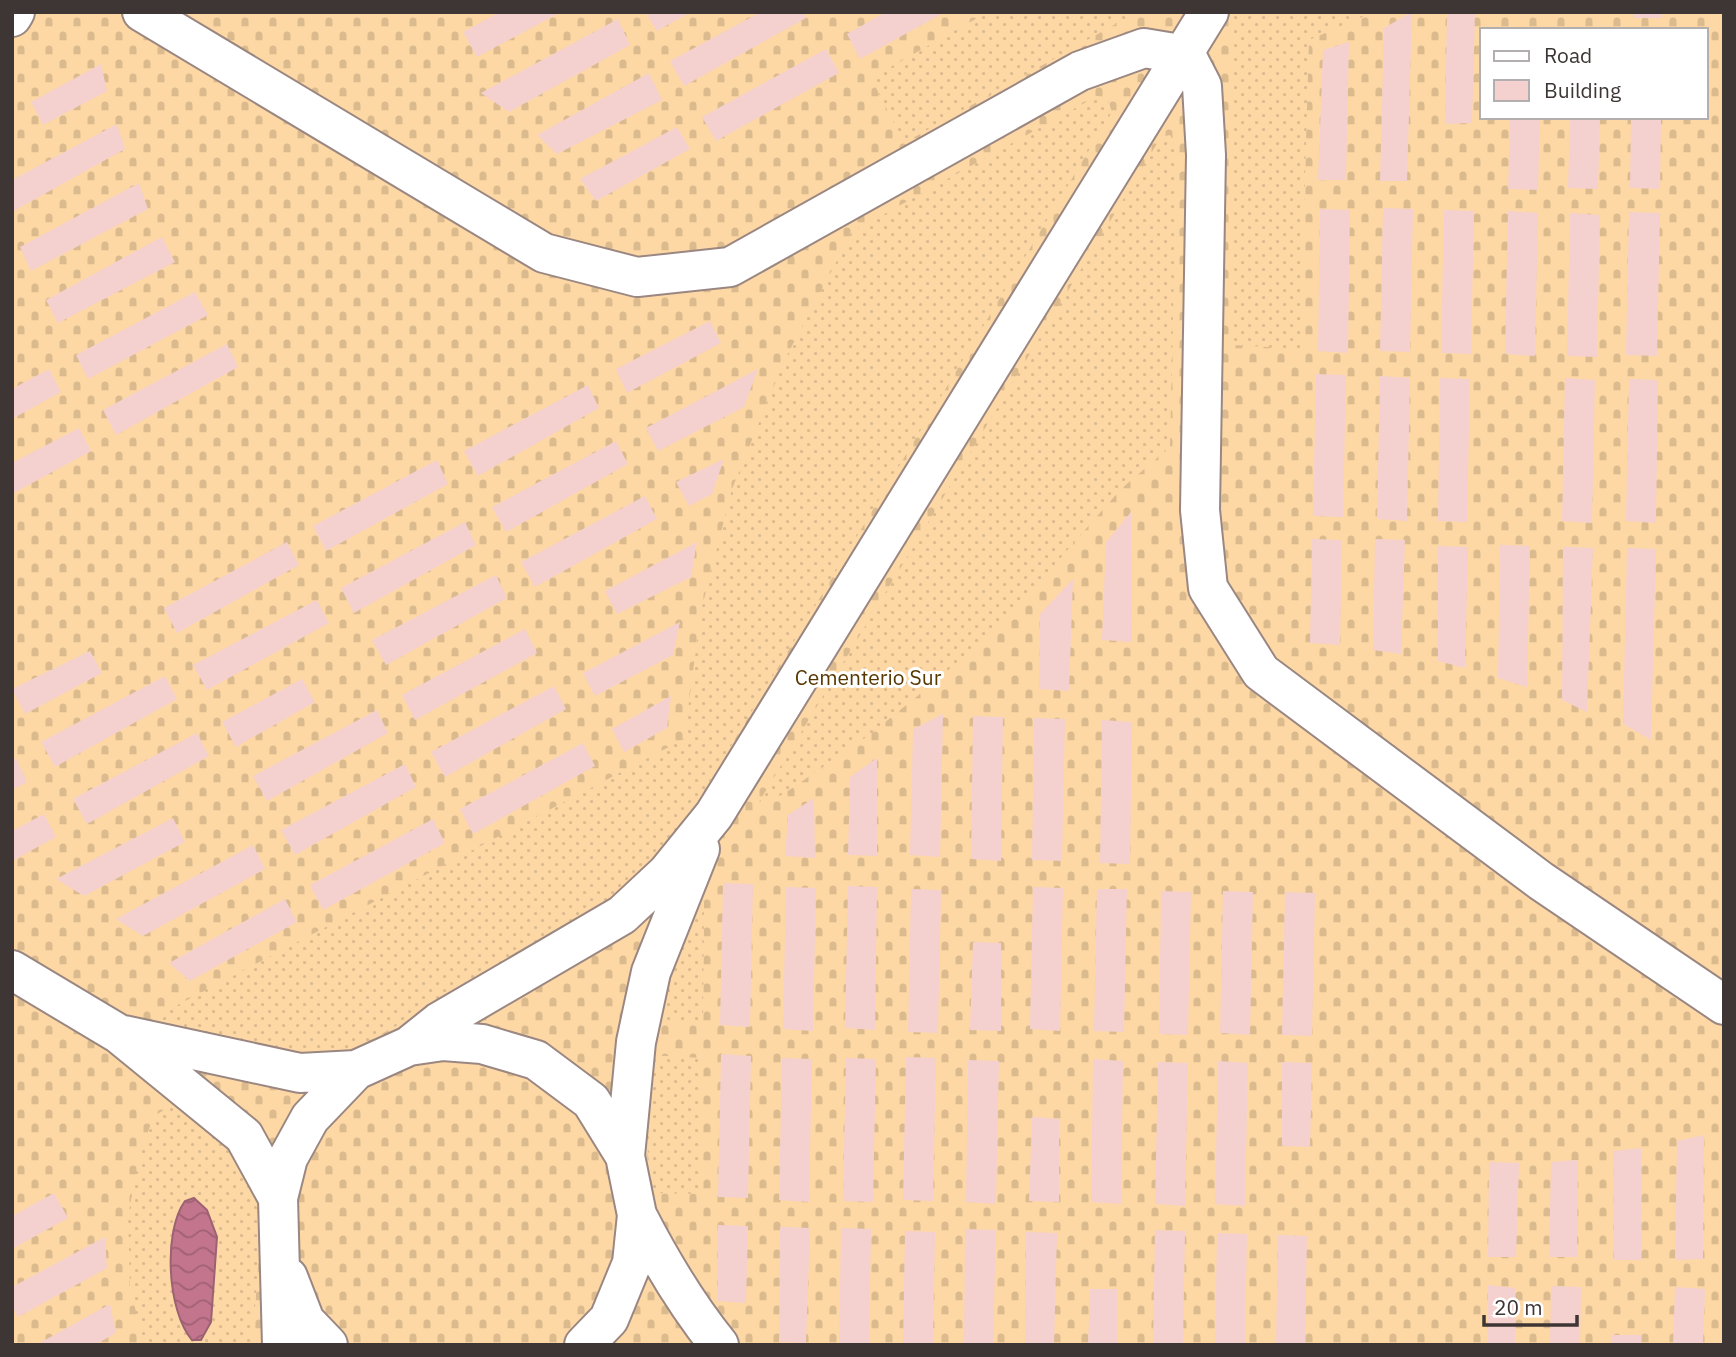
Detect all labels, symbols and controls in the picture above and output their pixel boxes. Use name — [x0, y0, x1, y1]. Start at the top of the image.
legend — [1480, 28, 1708, 119]
text: Road — [1544, 41, 1592, 69]
text: Building — [1544, 76, 1621, 104]
park label: Cementerio Sur — [795, 663, 942, 691]
scale bar — [1484, 1284, 1577, 1328]
text: 20 m — [1494, 1293, 1543, 1321]

